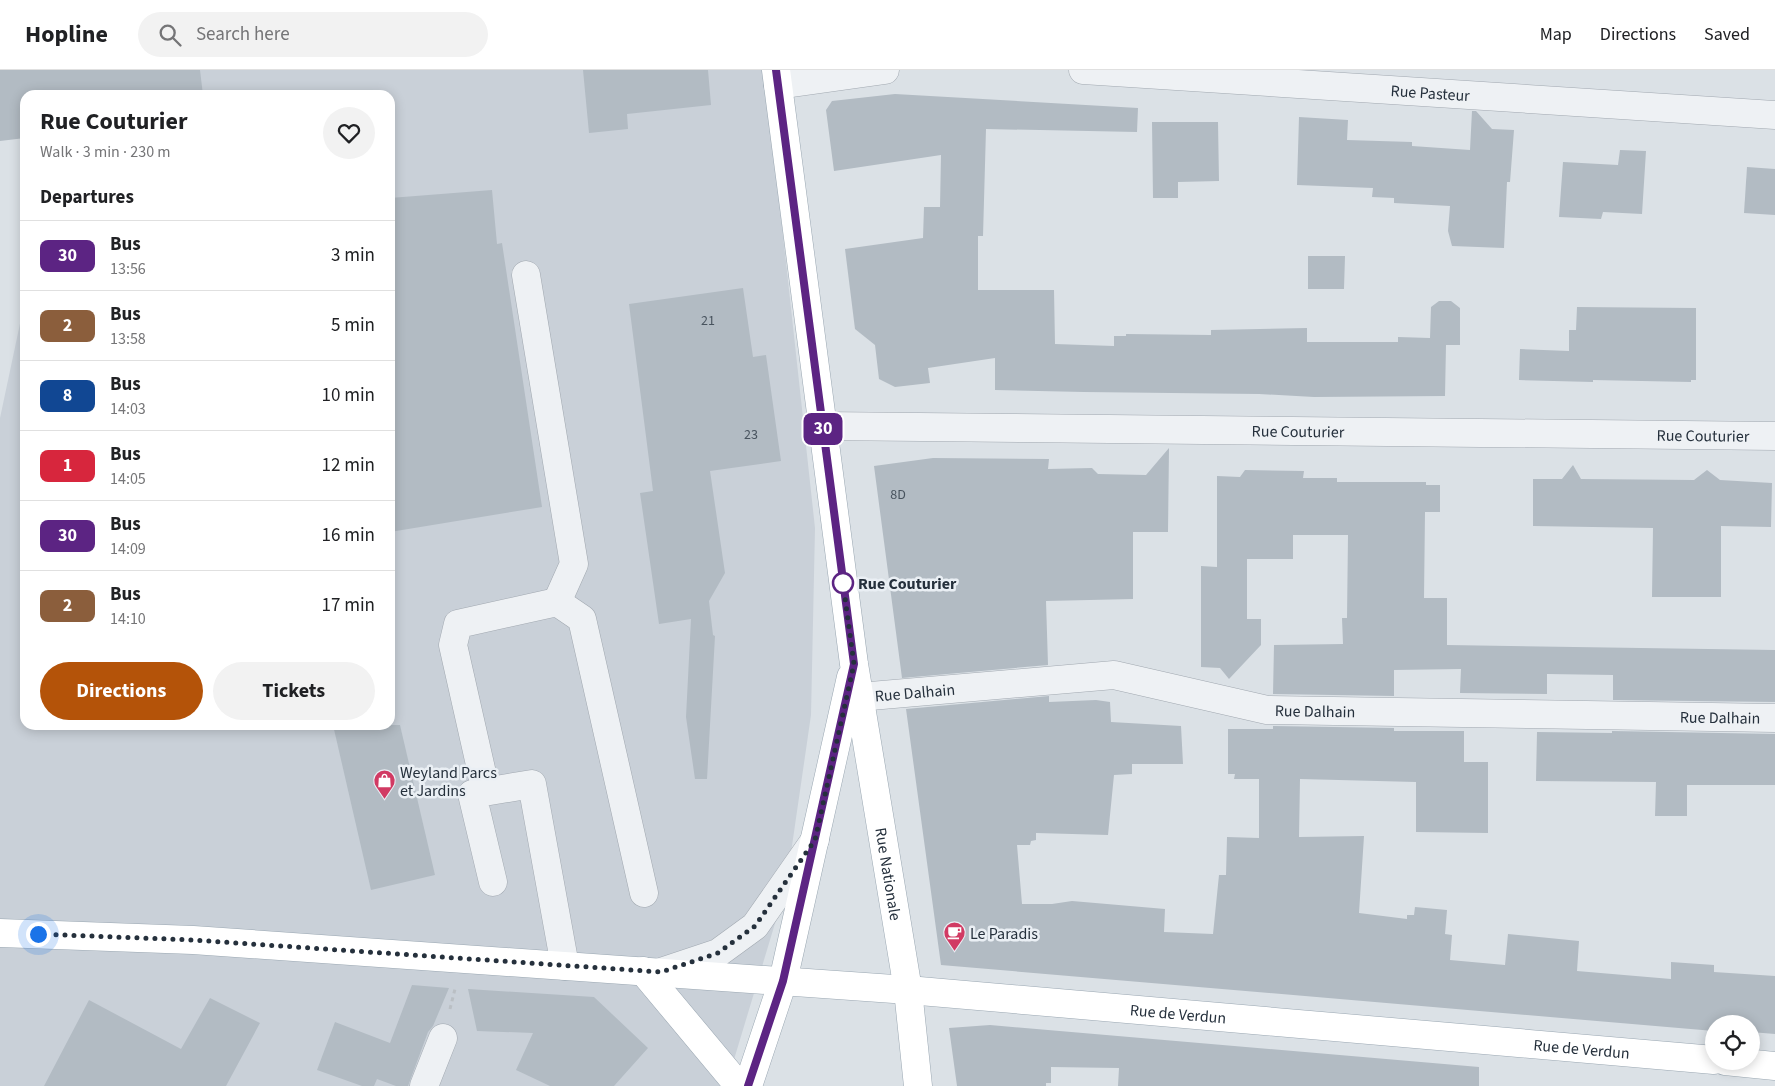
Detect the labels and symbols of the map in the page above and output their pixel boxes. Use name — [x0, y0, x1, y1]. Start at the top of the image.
street label: Rue Pasteur — [1390, 80, 1471, 107]
house number: 21 — [701, 311, 715, 331]
line badge: 30 — [800, 413, 846, 445]
street label: Rue Couturier — [1252, 421, 1345, 443]
house number: 23 — [744, 425, 758, 445]
street label: Rue Couturier — [1657, 425, 1750, 448]
house number: 8D — [890, 485, 906, 505]
marker: Rue Couturier — [832, 572, 854, 594]
place label: Rue Couturier — [858, 573, 957, 595]
street label: Rue Dalhain — [874, 679, 956, 708]
street label: Rue Dalhain — [1275, 700, 1355, 723]
street label: Rue Dalhain — [1680, 707, 1760, 730]
place label: Weyland Parcs et Jardins — [400, 762, 497, 802]
shop icon: Weyland Parcs et Jardins — [372, 769, 396, 800]
street label: Rue Nationale — [869, 826, 906, 922]
cafe icon: Le Paradis — [942, 921, 966, 952]
your location — [26, 922, 51, 947]
place label: Le Paradis — [970, 923, 1038, 945]
street label: Rue de Verdun — [1129, 999, 1227, 1030]
street label: Rue de Verdun — [1532, 1034, 1631, 1065]

